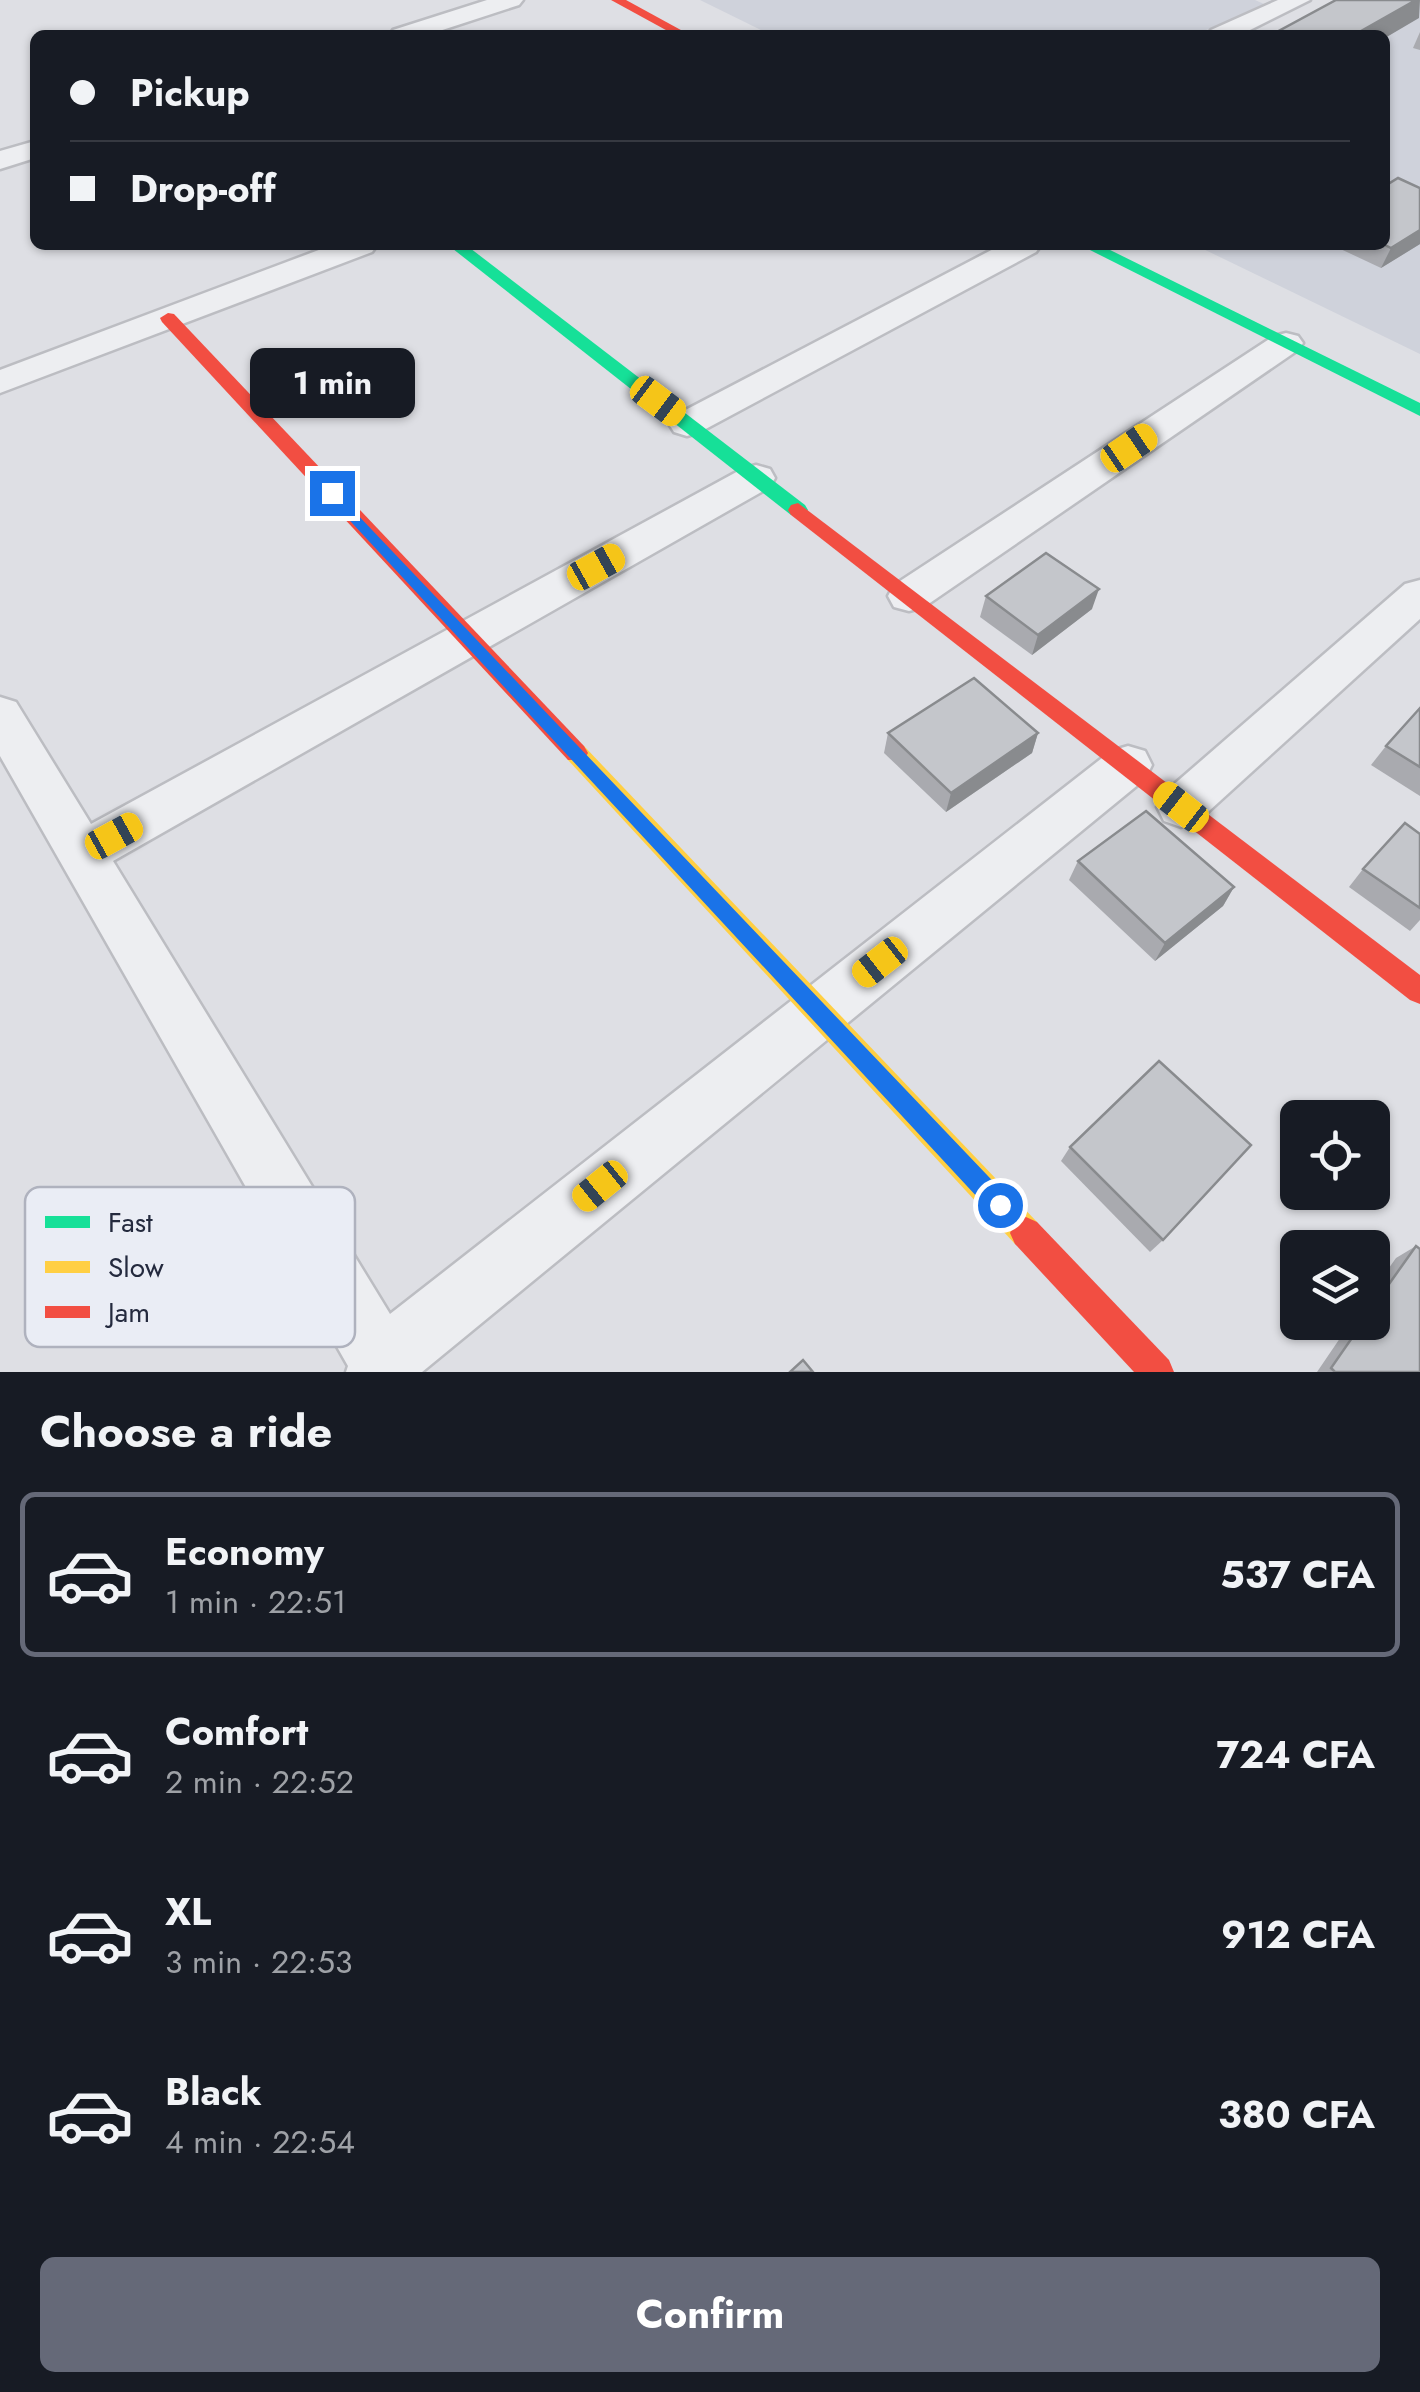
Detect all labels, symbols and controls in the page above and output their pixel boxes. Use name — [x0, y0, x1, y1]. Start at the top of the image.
text: Pickup — [130, 65, 250, 120]
text: Drop-off — [130, 161, 276, 216]
callout: 1 min — [250, 348, 414, 418]
text: 1 min — [293, 360, 372, 406]
car — [625, 371, 691, 431]
car — [1096, 419, 1162, 477]
route end — [310, 471, 355, 516]
car — [562, 539, 630, 595]
car — [1148, 777, 1214, 837]
car — [80, 808, 148, 864]
car — [847, 932, 913, 992]
map controls — [1280, 1100, 1390, 1340]
button: locate — [1280, 1100, 1390, 1210]
car — [567, 1155, 633, 1217]
route start — [978, 1183, 1023, 1228]
legend — [25, 1187, 355, 1347]
text: Fast — [108, 1202, 153, 1243]
button: layers — [1280, 1230, 1390, 1340]
text: Slow — [108, 1247, 164, 1288]
text: Jam — [104, 1292, 150, 1333]
text: Choose a ride — [40, 1399, 332, 1464]
text: Economy — [165, 1524, 324, 1579]
icon: car — [45, 1530, 135, 1620]
text: 537 CFA — [1220, 1547, 1375, 1602]
text: 1 min · 22:51 — [165, 1579, 346, 1625]
text: Comfort — [165, 1704, 308, 1759]
icon: car — [45, 1710, 135, 1800]
text: 724 CFA — [1216, 1727, 1375, 1782]
text: 2 min · 22:52 — [165, 1759, 354, 1805]
text: XL — [165, 1884, 211, 1939]
icon: car — [45, 1890, 135, 1980]
text: 912 CFA — [1221, 1907, 1375, 1962]
text: 3 min · 22:53 — [165, 1939, 353, 1985]
text: Black — [165, 2064, 262, 2119]
icon: car — [45, 2070, 135, 2160]
text: 380 CFA — [1218, 2087, 1375, 2142]
text: 4 min · 22:54 — [165, 2119, 355, 2165]
button: Confirm — [40, 2257, 1380, 2372]

